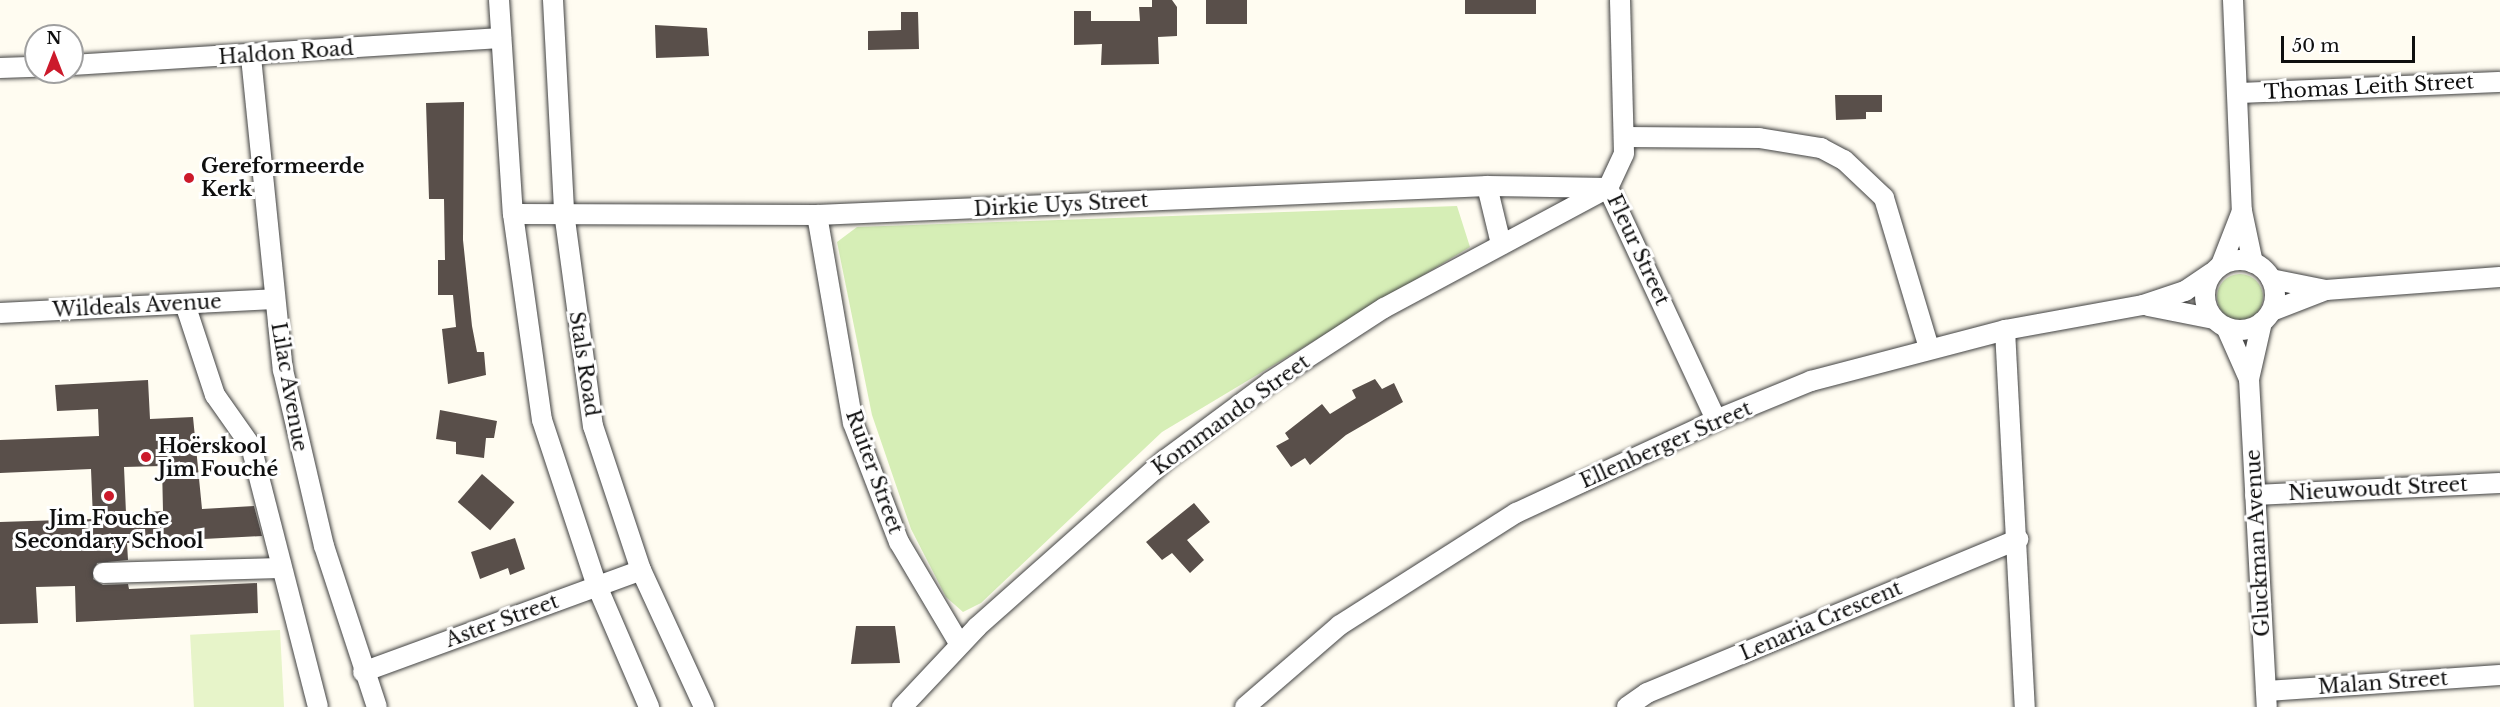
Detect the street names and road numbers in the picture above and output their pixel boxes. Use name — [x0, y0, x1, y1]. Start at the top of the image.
street label: Haldon Road — [218, 36, 354, 70]
street label: Thomas Leith Street — [2263, 70, 2475, 104]
street label: Dirkie Uys Street — [973, 188, 1149, 222]
street label: Fleur Street — [1602, 190, 1674, 310]
street label: Wildeals Avenue — [51, 290, 223, 322]
street label: Stals Road — [564, 310, 604, 418]
street label: Lilac Avenue — [266, 320, 312, 454]
street label: Kommando Street — [1148, 350, 1314, 480]
street label: Ellenberger Street — [1576, 396, 1756, 494]
street label: Ruiter Street — [840, 407, 908, 537]
street label: Gluckman Avenue — [2241, 448, 2275, 638]
street label: Nieuwoudt Street — [2288, 472, 2468, 506]
street label: Lenaria Crescent — [1736, 576, 1906, 666]
street label: Aster Street — [442, 589, 562, 653]
street label: Malan Street — [2317, 666, 2449, 700]

